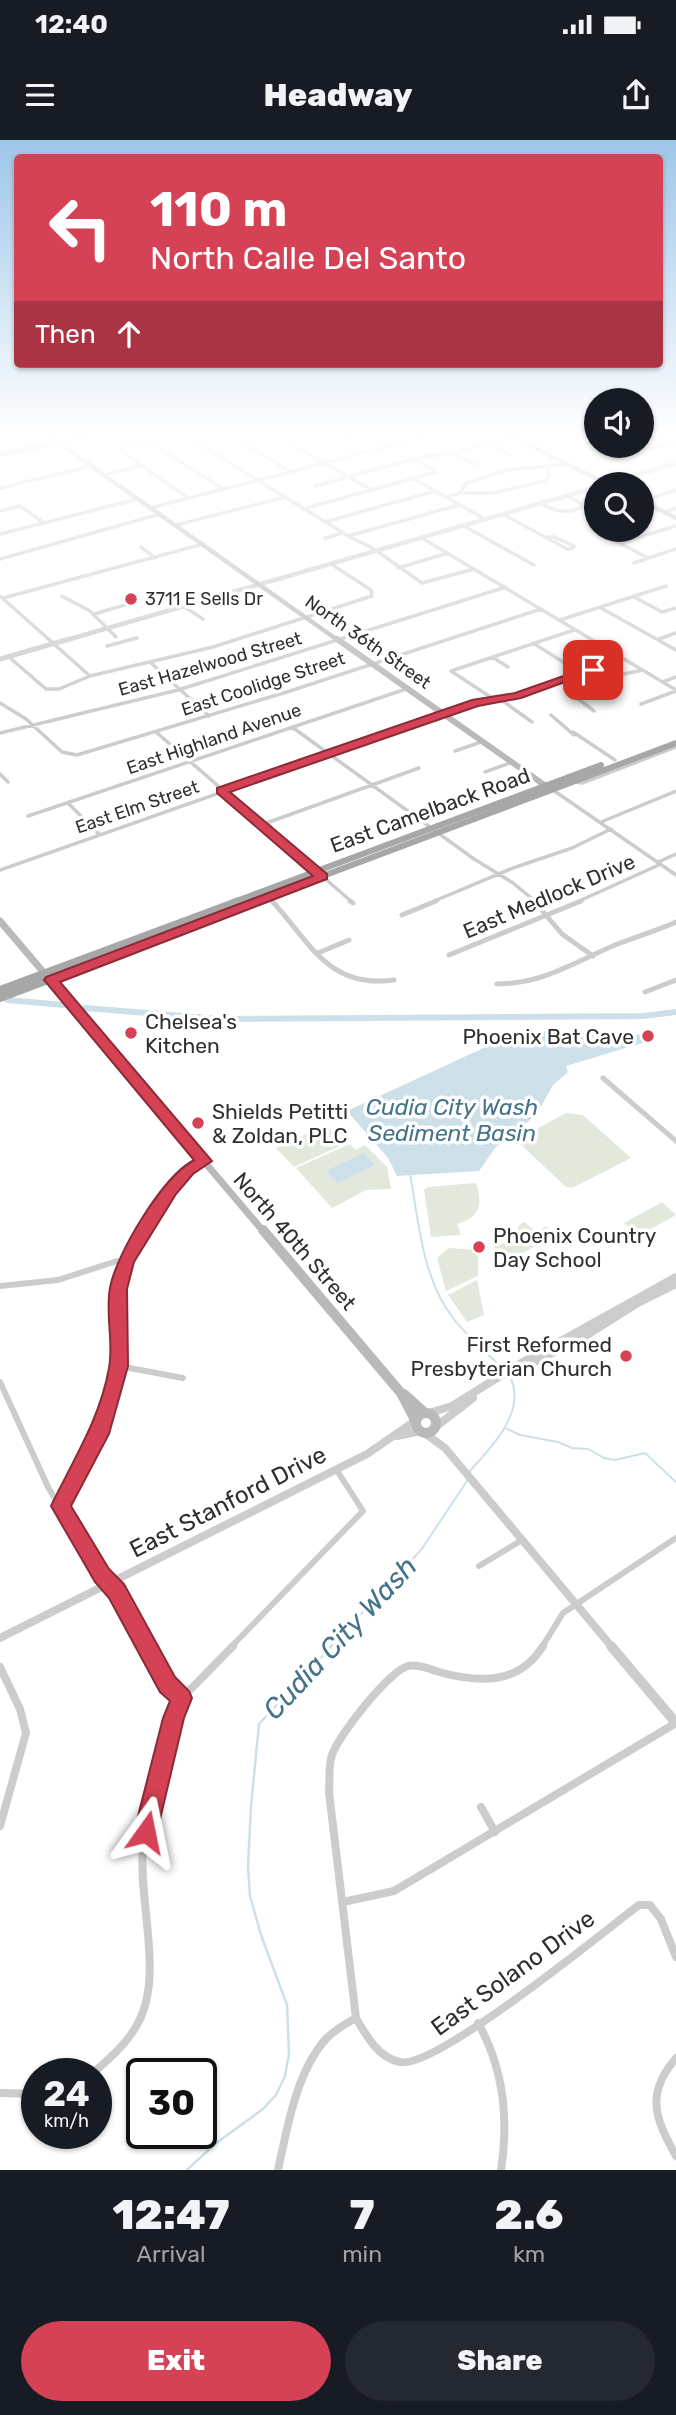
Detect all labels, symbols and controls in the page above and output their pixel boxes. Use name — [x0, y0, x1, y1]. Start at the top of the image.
text: 12:40 — [35, 9, 108, 40]
icon: menu — [21, 76, 59, 114]
text: Headway — [263, 76, 413, 114]
icon: share — [617, 76, 655, 114]
text: 110 m — [150, 180, 287, 238]
icon: left — [35, 182, 126, 273]
text: North Calle Del Santo — [150, 239, 466, 277]
icon: ahead — [110, 315, 148, 353]
text: Then — [35, 319, 96, 350]
map controls — [584, 388, 654, 542]
button: sound — [584, 388, 654, 458]
button: search — [584, 472, 654, 542]
place label: 3711 E Sells Dr — [145, 588, 263, 610]
street label: North 36th Street — [301, 590, 435, 694]
marker: 3711 E Sells Dr — [123, 591, 139, 607]
street label: East Hazelwood Street — [116, 627, 304, 701]
pin — [563, 640, 623, 700]
street label: East Coolidge Street — [178, 647, 348, 721]
icon: arrive — [574, 651, 612, 689]
street label: East Highland Avenue — [124, 699, 304, 779]
street label: East Camelback Road — [327, 762, 533, 858]
street label: East Elm Street — [72, 776, 202, 838]
street label: East Medlock Drive — [459, 848, 639, 944]
place label: Chelsea's Kitchen — [145, 1009, 237, 1058]
place label: Phoenix Bat Cave — [462, 1024, 634, 1049]
marker: Chelsea's Kitchen — [123, 1025, 139, 1041]
marker: Phoenix Bat Cave — [640, 1028, 656, 1044]
water label: Cudia City Wash Sediment Basin — [366, 1093, 538, 1147]
place label: Shields Petitti & Zoldan, PLC — [212, 1099, 348, 1148]
marker: Shields Petitti & Zoldan, PLC — [190, 1115, 206, 1131]
street label: North 40th Street — [228, 1167, 362, 1315]
place label: Phoenix Country Day School — [493, 1223, 657, 1272]
marker: Phoenix Country Day School — [471, 1239, 487, 1255]
place label: First Reformed Presbyterian Church — [411, 1332, 612, 1381]
marker: First Reformed Presbyterian Church — [618, 1348, 634, 1364]
street label: East Stanford Drive — [125, 1440, 331, 1564]
water label: Cudia City Wash — [256, 1550, 424, 1726]
position arrow — [109, 1795, 183, 1869]
street label: East Solano Drive — [426, 1904, 600, 2042]
speed limit sign: 30 — [126, 2058, 217, 2149]
text: 24 — [43, 2073, 90, 2115]
text: km/h — [44, 2110, 89, 2132]
text: 12:47 — [112, 2190, 230, 2240]
text: 7 — [350, 2190, 375, 2240]
text: 2.6 — [495, 2190, 564, 2240]
text: Arrival — [137, 2240, 206, 2268]
text: min — [342, 2240, 382, 2268]
text: km — [513, 2240, 545, 2268]
button: Exit — [21, 2321, 331, 2401]
button: Share — [345, 2321, 655, 2401]

